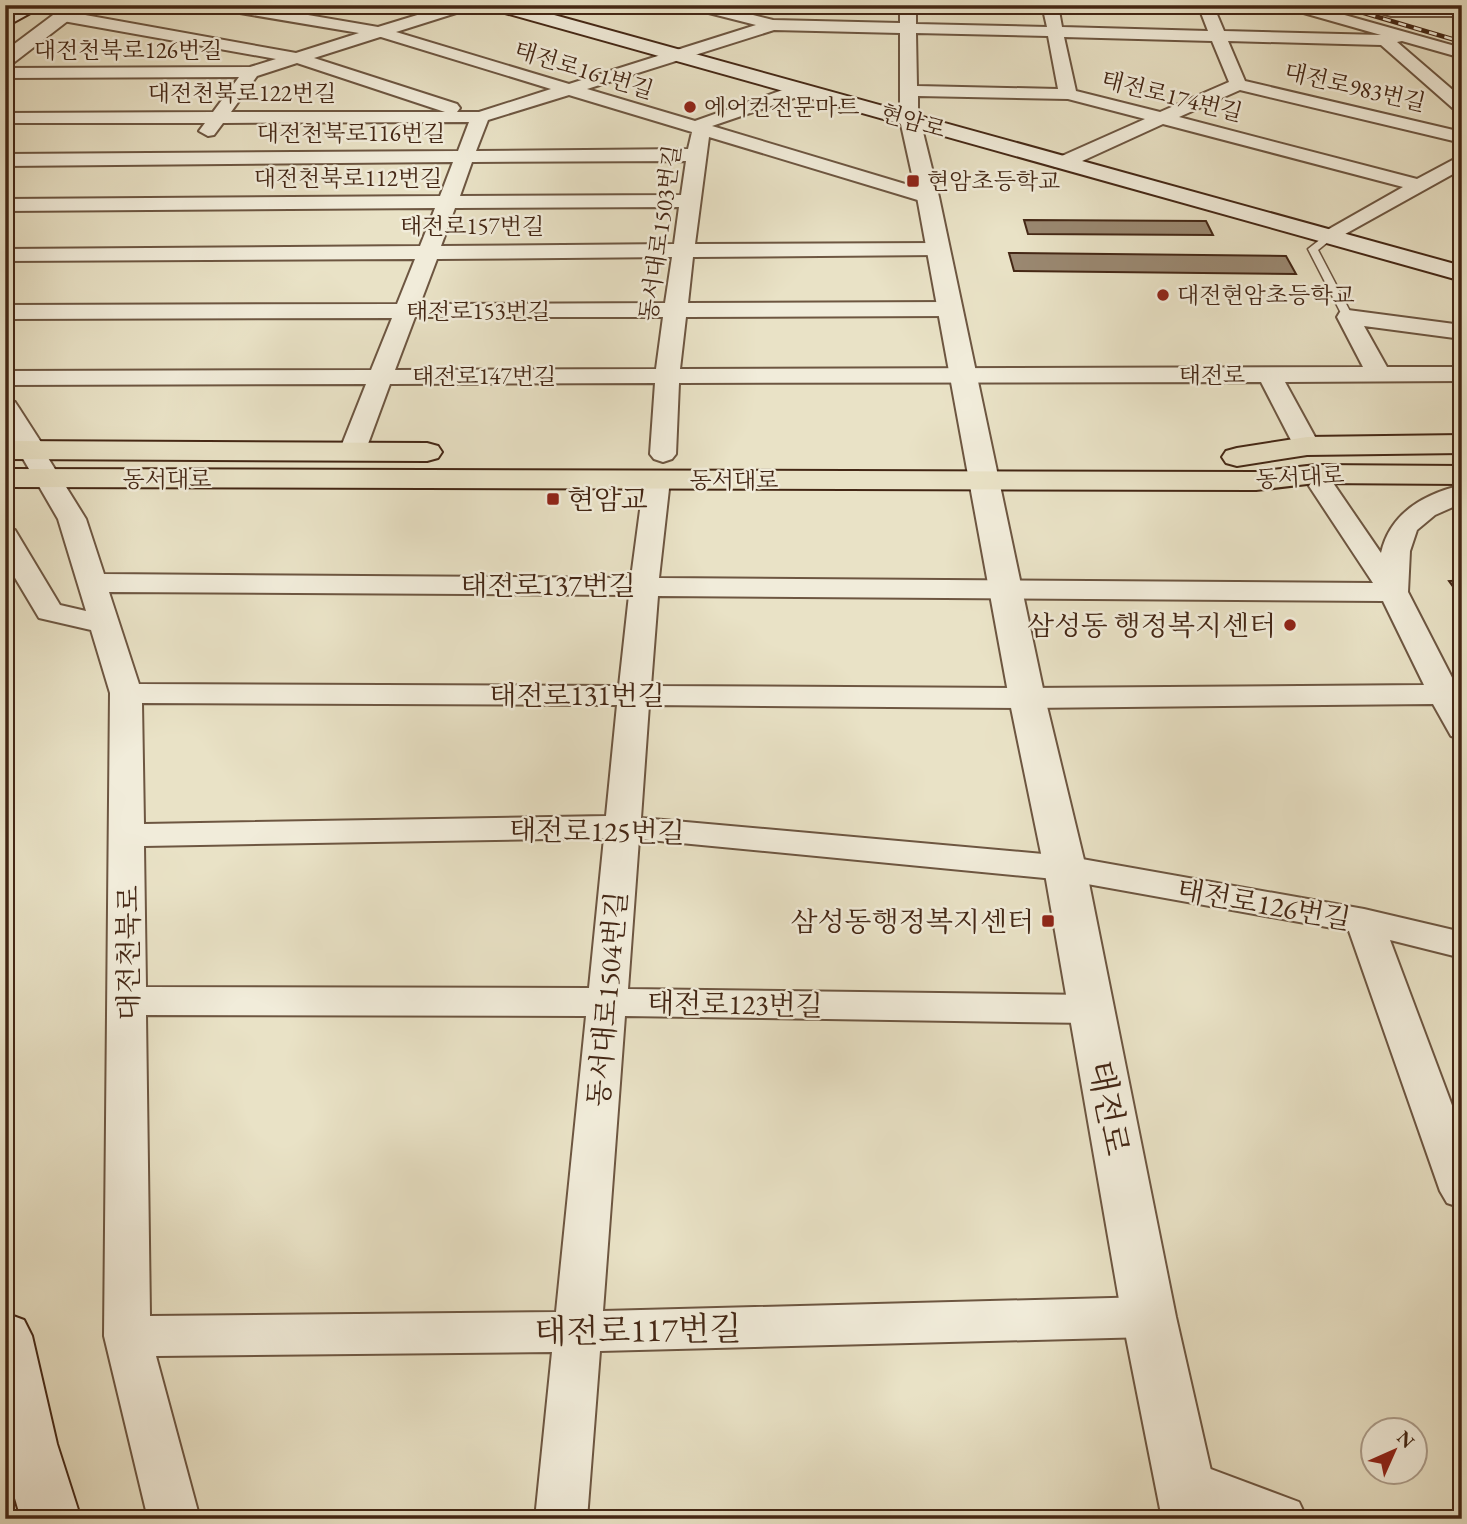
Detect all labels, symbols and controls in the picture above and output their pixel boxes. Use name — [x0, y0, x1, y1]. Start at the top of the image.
street label: 대전천북로126번길 — [34, 35, 222, 65]
street label: 태전로161번길 — [511, 35, 657, 105]
street label: 대전로983번길 — [1281, 56, 1429, 118]
street label: 태전로174번길 — [1098, 64, 1246, 128]
street label: 대전천북로122번길 — [148, 78, 336, 108]
place label: 에어컨전문마트 — [704, 92, 860, 122]
street label: 현암로 — [877, 97, 949, 145]
marker: 에어컨전문마트 — [682, 99, 698, 115]
street label: 대전천북로116번길 — [257, 118, 445, 148]
street label: 동서대로1503번길 — [633, 143, 687, 323]
street label: 대전천북로112번길 — [254, 163, 442, 193]
place label: 현암초등학교 — [927, 166, 1060, 196]
marker: 현암초등학교 — [905, 173, 921, 189]
street label: 태전로157번길 — [400, 211, 544, 241]
place label: 대전현암초등학교 — [1177, 280, 1355, 310]
marker: 대전현암초등학교 — [1155, 287, 1171, 303]
street label: 태전로153번길 — [406, 296, 550, 326]
street label: 태전로 — [1179, 360, 1245, 390]
street label: 태전로147번길 — [412, 361, 556, 391]
street label: 동서대로 — [1255, 460, 1345, 494]
street label: 동서대로 — [123, 464, 211, 494]
street label: 동서대로 — [690, 465, 778, 495]
place label: 현암교 — [567, 481, 648, 517]
marker: 현암교 — [545, 491, 561, 507]
street label: 태전로137번길 — [460, 567, 636, 603]
place label: 삼성동 행정복지센터 — [1027, 607, 1276, 643]
marker: 삼성동 행정복지센터 — [1282, 617, 1298, 633]
street label: 태전로131번길 — [489, 677, 665, 713]
street label: 태전로125번길 — [509, 811, 685, 851]
street label: 태전로126번길 — [1174, 871, 1354, 937]
street label: 대전천북로 — [110, 885, 146, 1021]
street label: 동서대로1504번길 — [580, 890, 634, 1108]
place label: 삼성동행정복지센터 — [791, 903, 1034, 939]
marker: 삼성동행정복지센터 — [1040, 913, 1056, 929]
street label: 태전로123번길 — [647, 984, 823, 1024]
street label: 태전로 — [1079, 1057, 1139, 1159]
street label: 태전로117번길 — [534, 1307, 742, 1353]
north arrow — [1358, 1416, 1428, 1486]
text: N — [1391, 1425, 1420, 1454]

